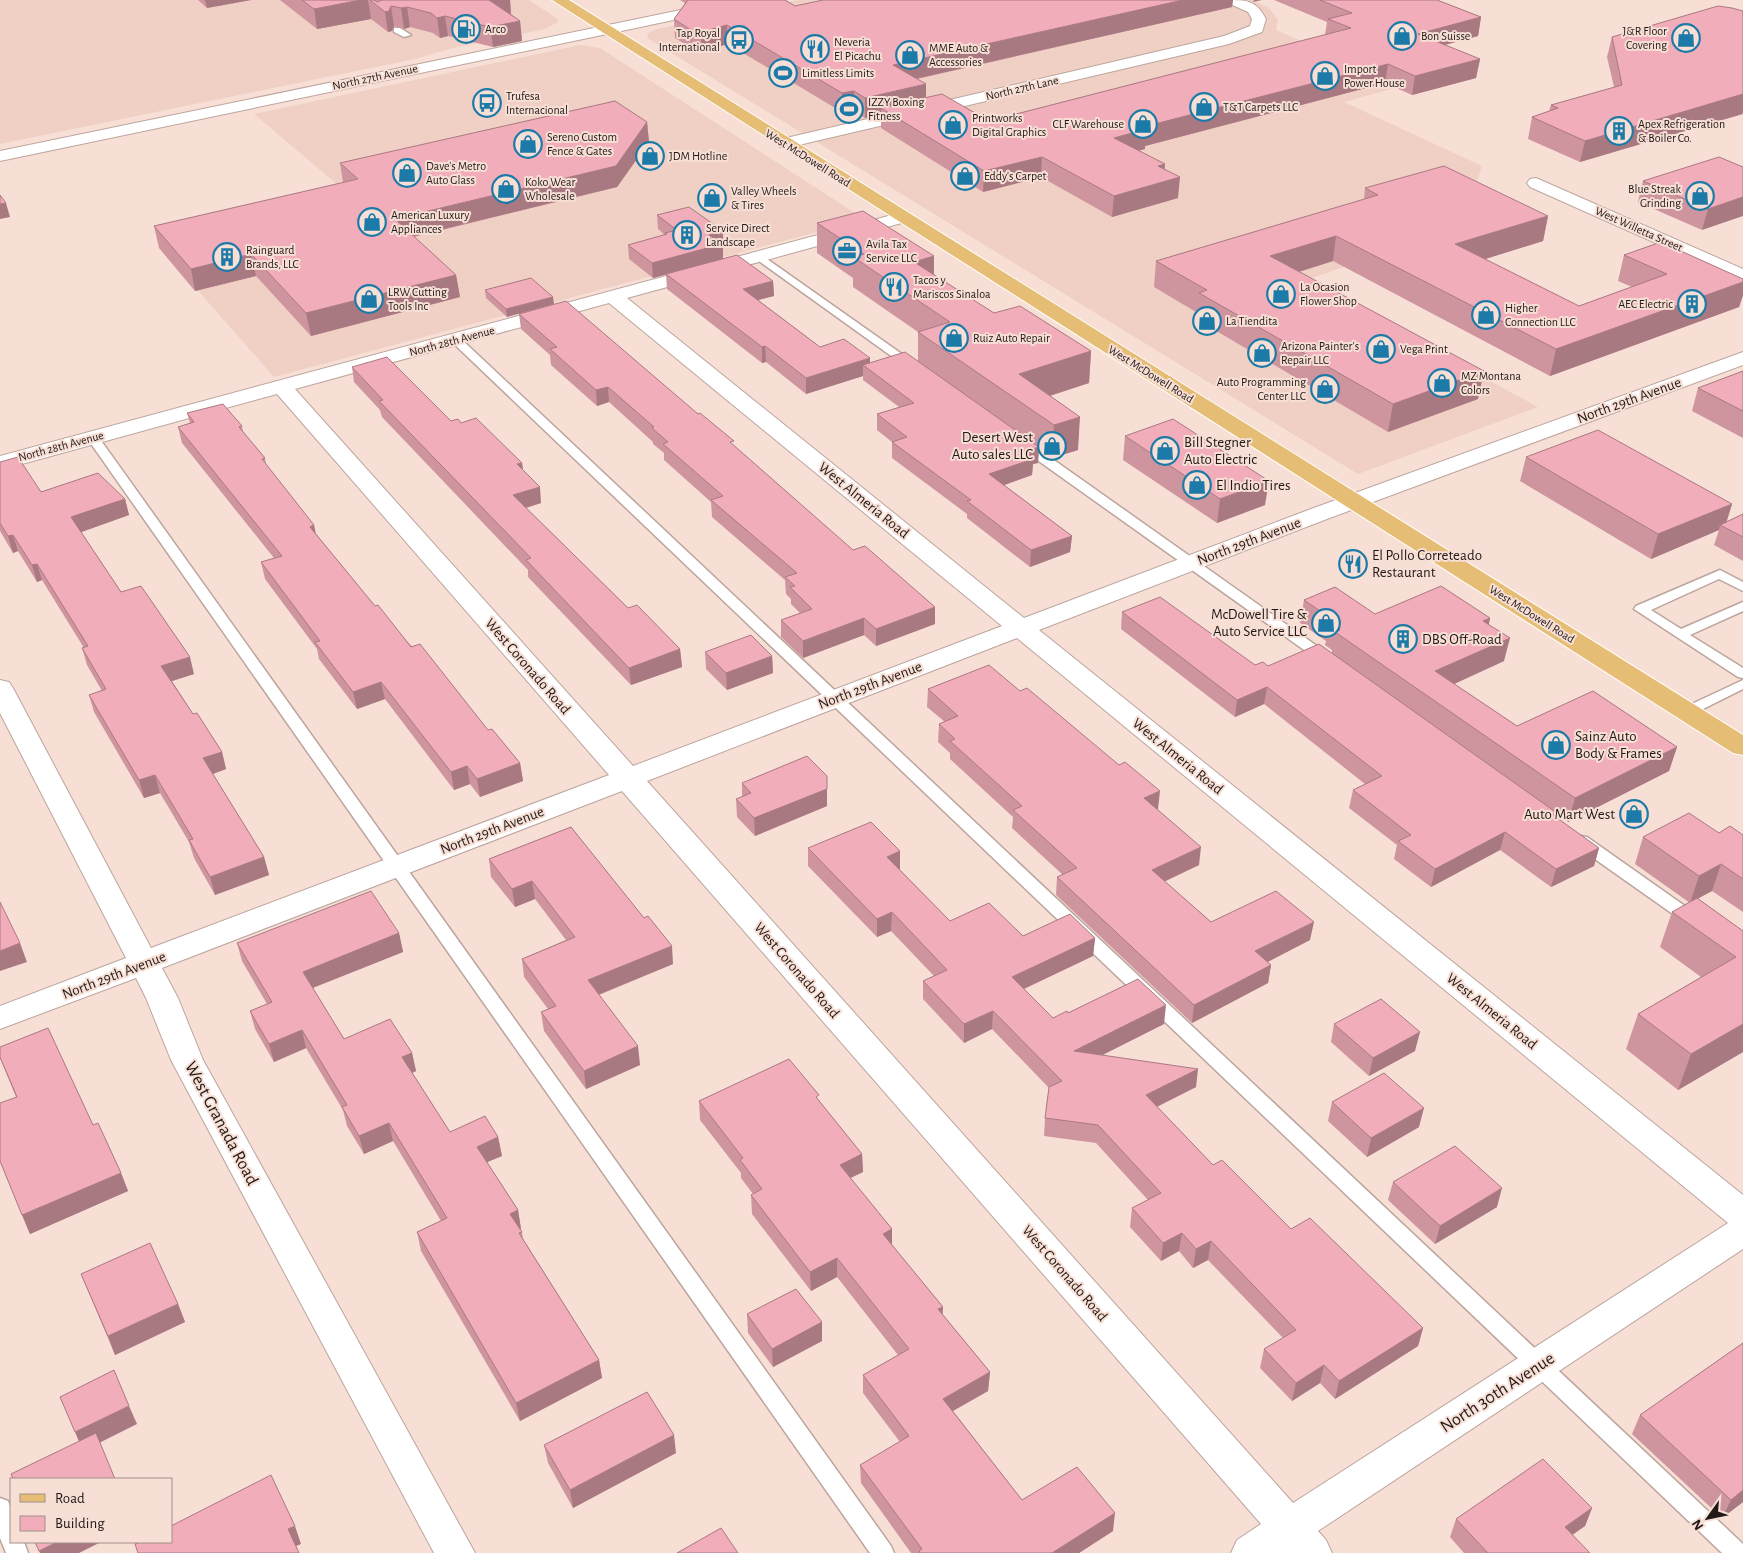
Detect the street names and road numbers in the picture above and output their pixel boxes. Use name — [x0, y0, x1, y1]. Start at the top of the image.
street label: North 27th Avenue — [331, 62, 419, 92]
street label: North 27th Lane — [984, 74, 1060, 102]
street label: West McDowell Road — [763, 127, 853, 189]
street label: West Willetta Street — [1593, 204, 1685, 254]
street label: North 28th Avenue — [408, 324, 496, 358]
street label: West McDowell Road — [1106, 343, 1196, 405]
street label: North 29th Avenue — [1575, 375, 1683, 426]
street label: North 28th Avenue — [17, 429, 105, 463]
street label: West Almeria Road — [816, 459, 912, 541]
street label: North 29th Avenue — [1195, 515, 1303, 568]
street label: West McDowell Road — [1487, 583, 1577, 645]
street label: West Coronado Road — [482, 616, 573, 717]
street label: North 29th Avenue — [816, 659, 924, 712]
street label: West Almeria Road — [1130, 715, 1226, 797]
street label: North 29th Avenue — [438, 804, 546, 857]
street label: West Coronado Road — [751, 920, 842, 1021]
street label: North 29th Avenue — [60, 949, 168, 1002]
street label: West Almeria Road — [1444, 970, 1540, 1052]
street label: West Granada Road — [181, 1059, 261, 1188]
street label: West Coronado Road — [1019, 1223, 1110, 1324]
street label: North 30th Avenue — [1437, 1349, 1558, 1436]

